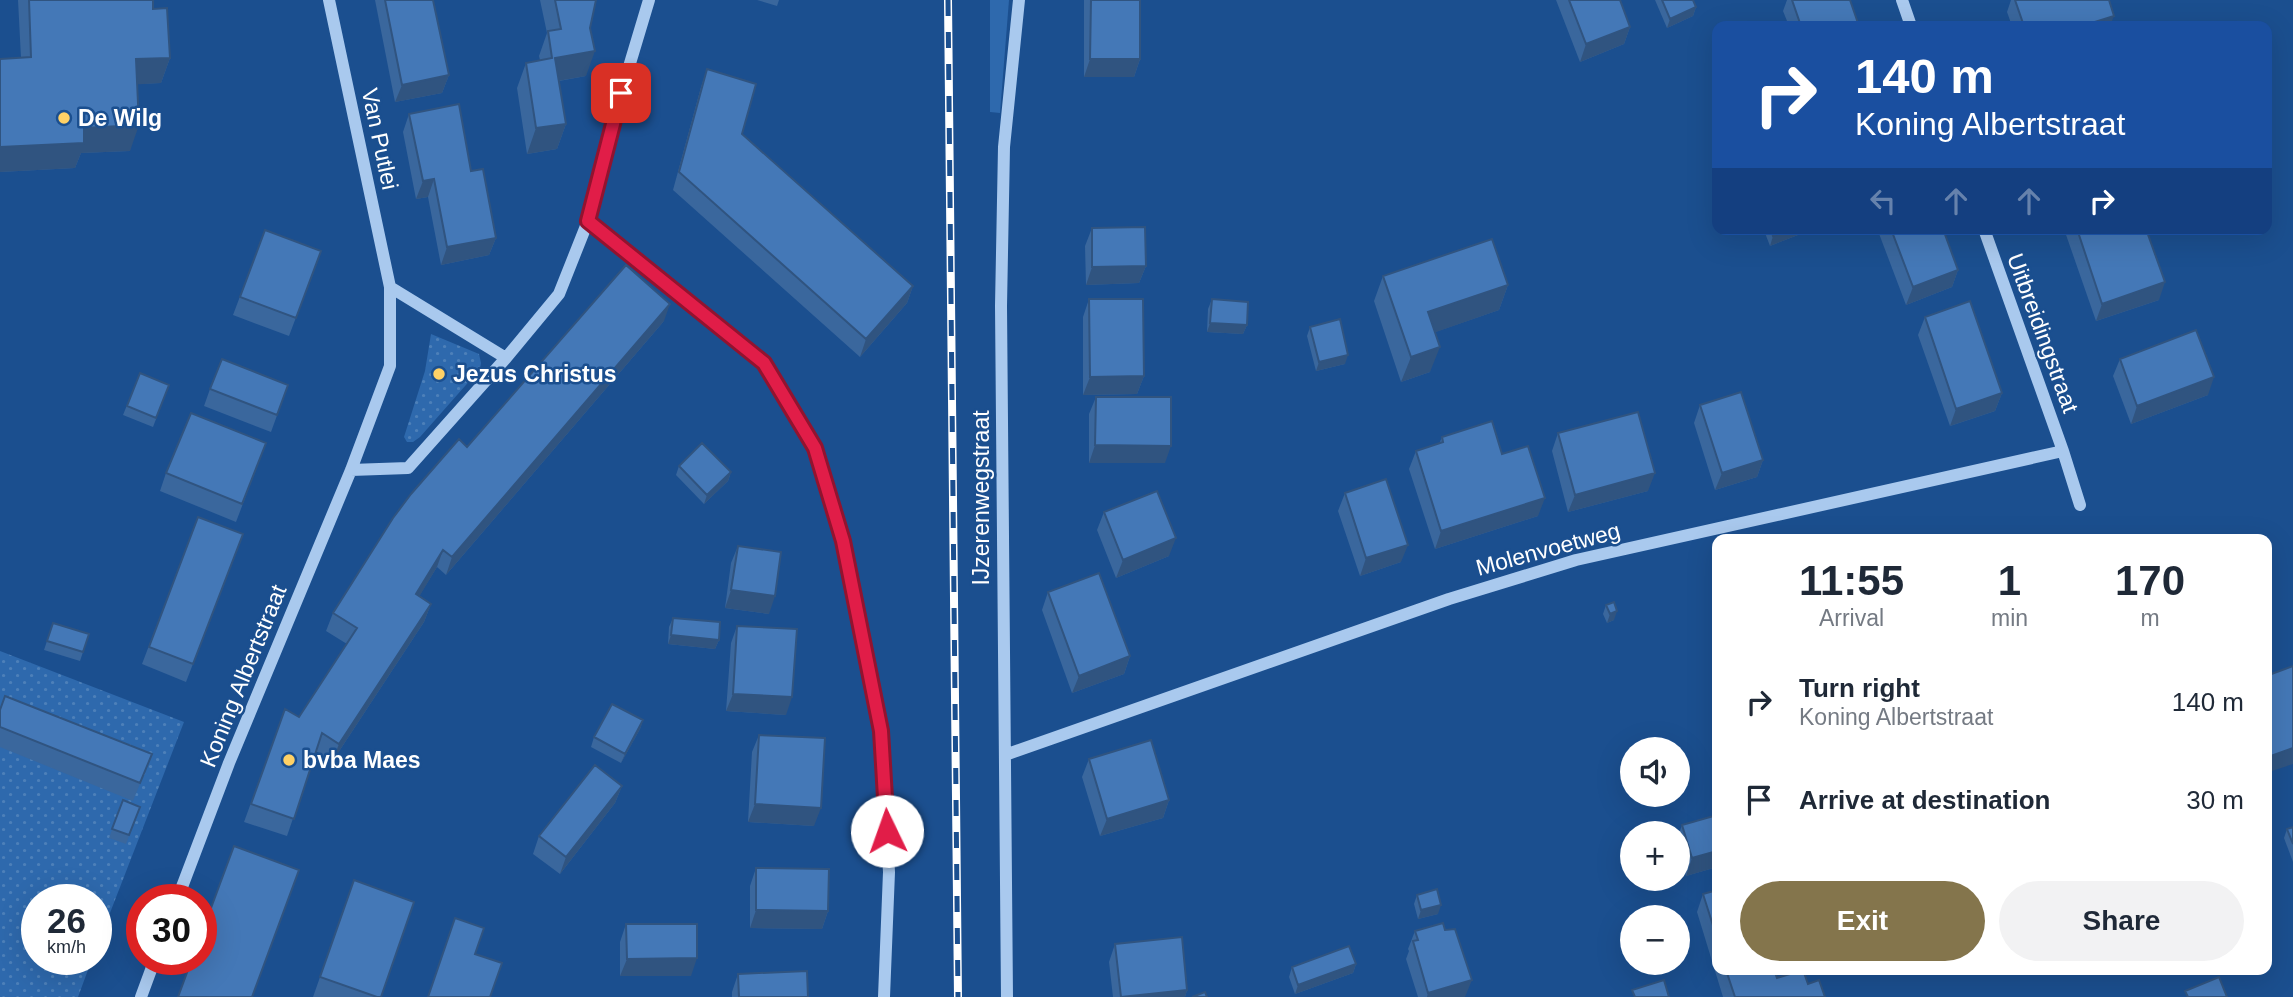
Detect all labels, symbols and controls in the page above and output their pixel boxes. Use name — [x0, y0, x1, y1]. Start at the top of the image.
icon: right — [1740, 49, 1831, 140]
text: 140 m — [1855, 49, 1994, 103]
pin — [591, 63, 651, 123]
icon: arrive — [602, 74, 640, 112]
street label: Van Putlei — [357, 86, 403, 192]
place label: De Wilg — [78, 105, 162, 131]
text: Koning Albertstraat — [1855, 106, 2125, 142]
marker: De Wilg — [56, 110, 72, 126]
icon: left — [1864, 182, 1902, 220]
icon: ahead — [1937, 182, 1975, 220]
icon: ahead — [2010, 182, 2048, 220]
icon: right — [2083, 182, 2121, 220]
street label: Uitbreidingstraat — [2002, 250, 2084, 417]
place label: Jezus Christus — [453, 361, 617, 387]
marker: Jezus Christus — [431, 366, 447, 382]
street label: IJzerenwegstraat — [968, 410, 994, 586]
street label: Molenvoetweg — [1473, 517, 1623, 581]
text: 11:55 — [1799, 557, 1904, 604]
text: 1 — [1998, 557, 2021, 604]
text: 170 — [2115, 557, 2185, 604]
street label: Koning Albertstraat — [195, 580, 292, 771]
text: Arrival — [1819, 605, 1884, 631]
text: min — [1991, 605, 2028, 631]
text: m — [2140, 605, 2160, 631]
text: Turn right — [1799, 673, 1920, 703]
icon: right — [1740, 683, 1778, 721]
text: 140 m — [2172, 687, 2244, 717]
text: Koning Albertstraat — [1799, 704, 1993, 730]
map controls — [1620, 737, 1690, 975]
button: sound — [1620, 737, 1690, 807]
place label: bvba Maes — [303, 747, 421, 773]
marker: bvba Maes — [281, 752, 297, 768]
icon: arrive — [1740, 781, 1778, 819]
text: Arrive at destination — [1799, 785, 2050, 815]
text: 30 m — [2186, 785, 2244, 815]
position arrow — [850, 794, 924, 868]
button: + — [1620, 821, 1690, 891]
button: Exit — [1740, 881, 1985, 961]
button: Share — [1999, 881, 2244, 961]
speed limit sign: 30 — [126, 884, 217, 975]
text: 26 — [47, 901, 86, 940]
button: − — [1620, 905, 1690, 975]
text: km/h — [47, 937, 86, 957]

